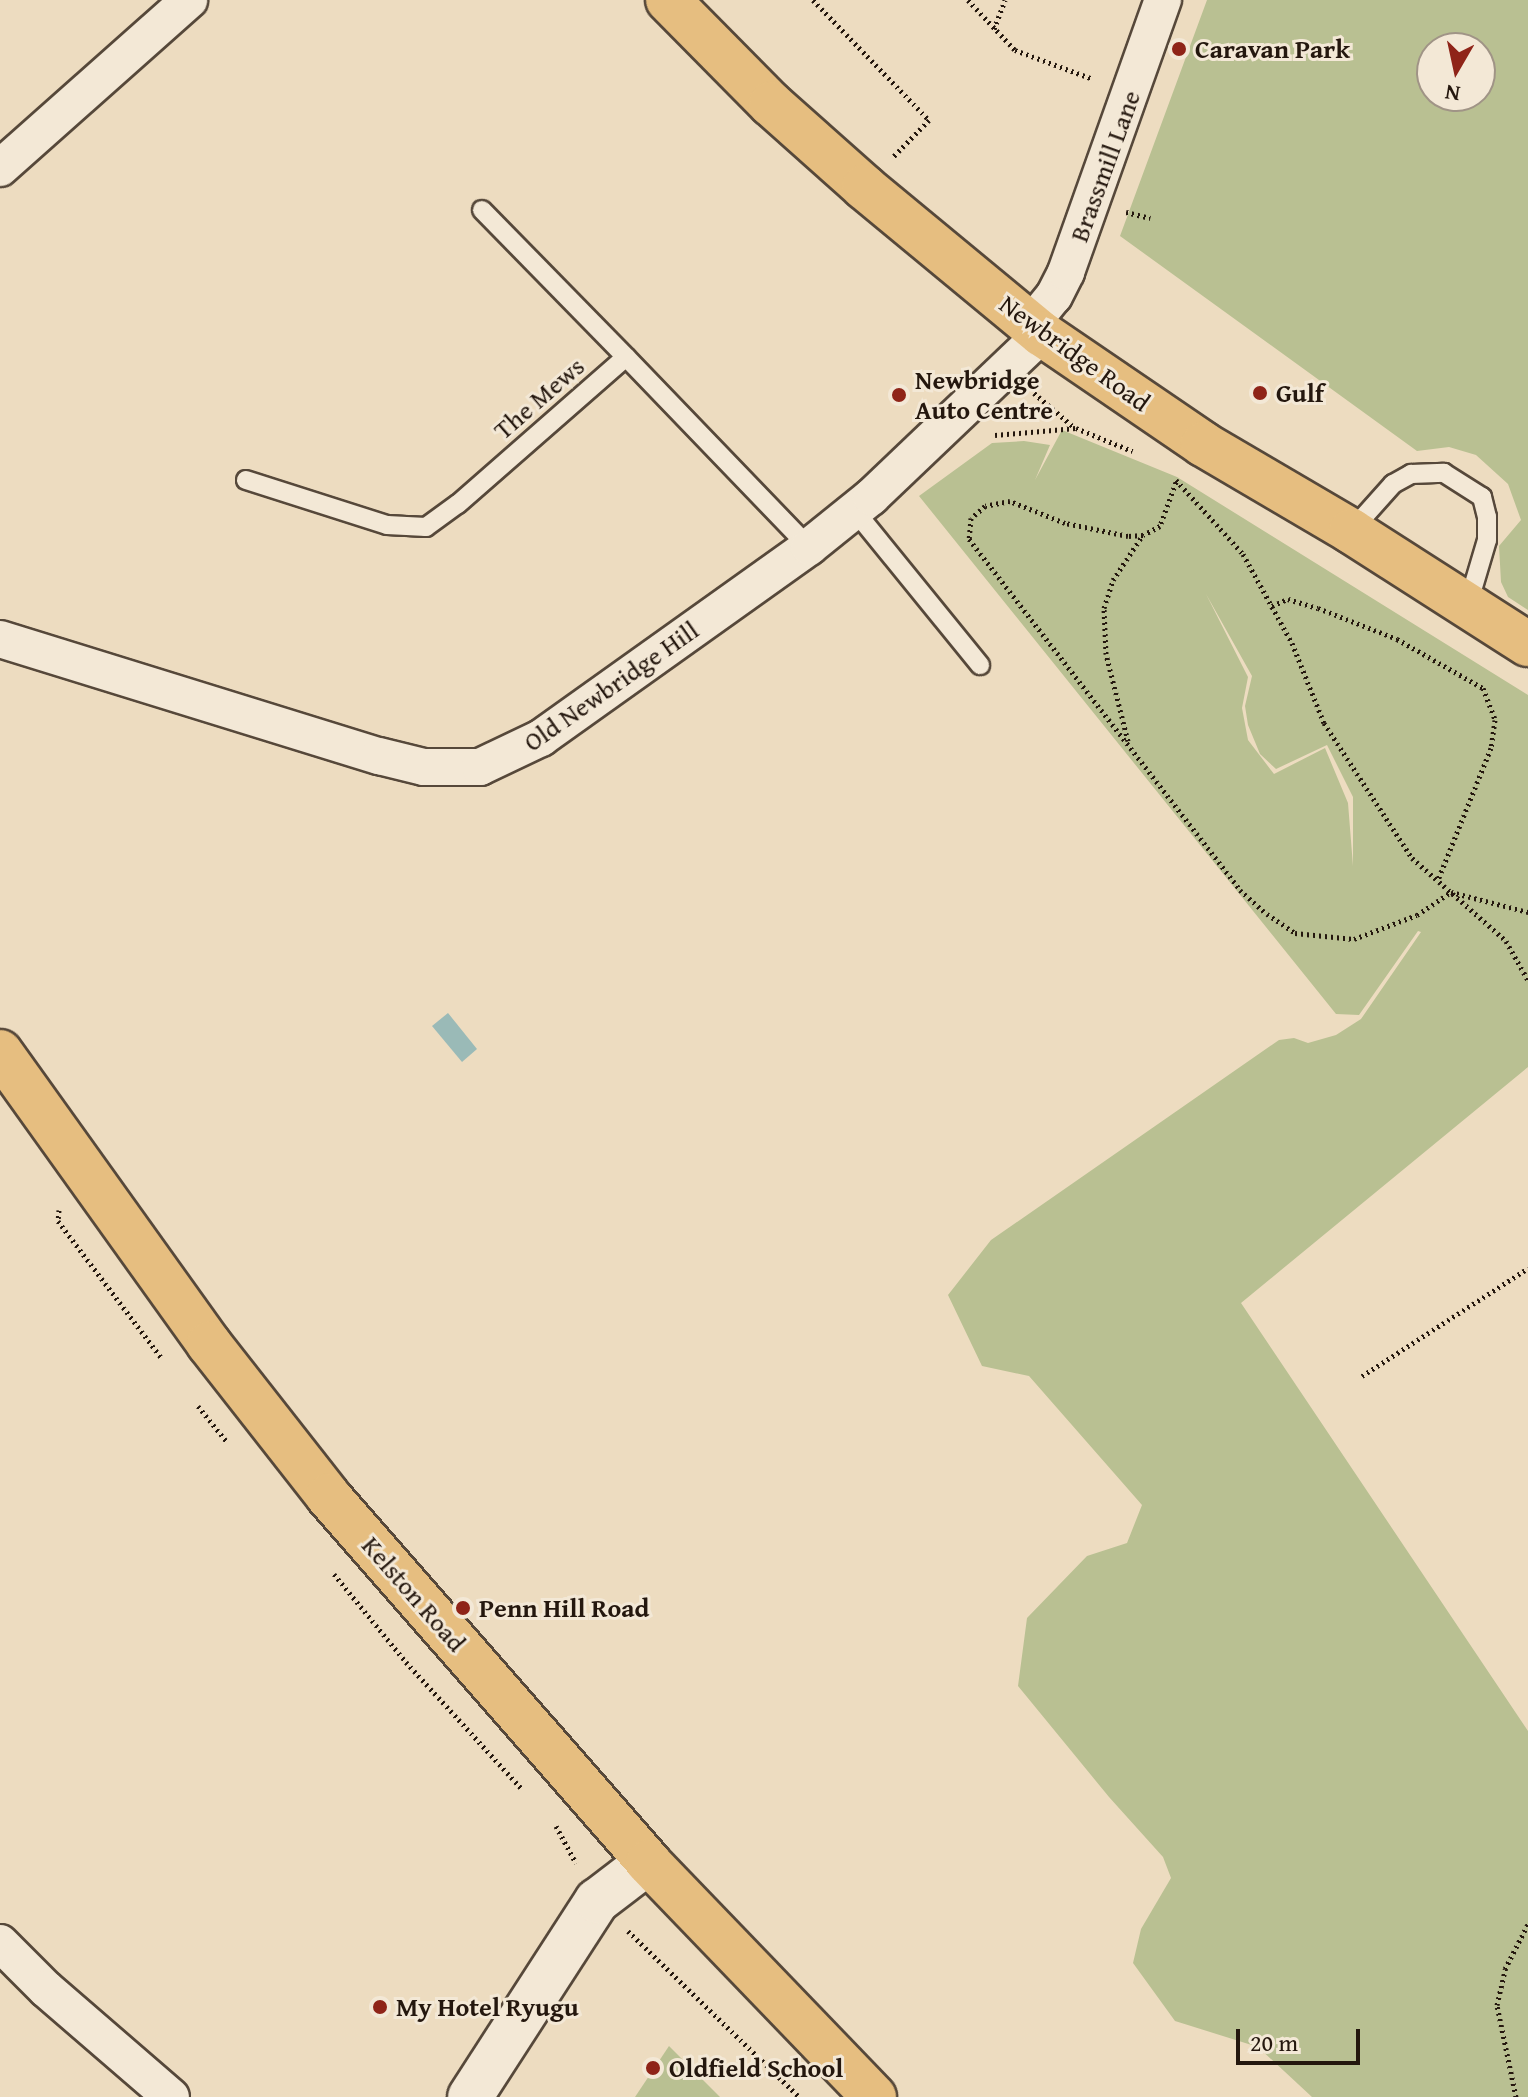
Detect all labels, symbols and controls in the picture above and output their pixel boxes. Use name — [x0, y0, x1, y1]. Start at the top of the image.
north arrow — [1416, 32, 1496, 112]
place label: Caravan Park — [1195, 33, 1350, 65]
marker: Caravan Park — [1170, 40, 1188, 58]
text: N — [1443, 77, 1462, 111]
street label: Brassmill Lane — [1063, 86, 1147, 246]
street label: Newbridge Road — [994, 288, 1156, 418]
street label: The Mews — [487, 350, 591, 446]
place label: Newbridge Auto Centre — [915, 364, 1053, 426]
place label: Gulf — [1276, 377, 1324, 409]
marker: Gulf — [1251, 384, 1269, 402]
marker: Newbridge Auto Centre — [890, 386, 908, 404]
street label: Old Newbridge Hill — [518, 614, 704, 758]
street label: Kelston Road — [356, 1530, 472, 1658]
place label: Penn Hill Road — [479, 1592, 649, 1624]
marker: Penn Hill Road — [454, 1599, 472, 1617]
place label: My Hotel Ryugu — [396, 1991, 579, 2023]
marker: My Hotel Ryugu — [371, 1998, 389, 2016]
scale bar — [1240, 2013, 1364, 2063]
text: 20 m — [1250, 2025, 1298, 2060]
place label: Oldfield School — [669, 2052, 843, 2084]
marker: Oldfield School — [644, 2059, 662, 2077]

